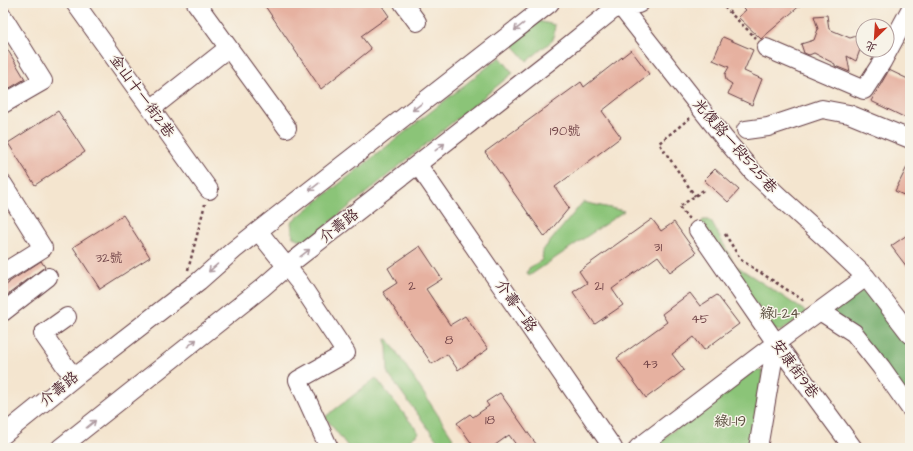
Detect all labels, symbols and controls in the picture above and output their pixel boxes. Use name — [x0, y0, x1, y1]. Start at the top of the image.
north arrow — [855, 18, 895, 58]
one-way arrow — [514, 23, 525, 31]
text: 北 — [863, 37, 879, 56]
street label: 金山十一街2巷 — [105, 50, 179, 142]
street label: 光復路一段525巷 — [688, 94, 782, 198]
one-way arrow — [411, 103, 422, 111]
house number: 190號 — [550, 122, 580, 140]
one-way arrow — [435, 143, 446, 151]
one-way arrow — [309, 183, 320, 191]
street label: 介壽路 — [315, 204, 363, 248]
house number: 31 — [654, 238, 662, 256]
one-way arrow — [299, 248, 310, 257]
house number: 32號 — [95, 249, 123, 267]
one-way arrow — [208, 264, 218, 273]
street label: 介壽一路 — [490, 275, 542, 337]
house number: 2 — [408, 277, 416, 295]
house number: 21 — [594, 277, 604, 295]
park label: 綠1-24 — [760, 303, 800, 324]
house number: 45 — [691, 310, 709, 328]
house number: 8 — [445, 331, 454, 349]
street label: 安康街9巷 — [766, 335, 824, 403]
one-way arrow — [187, 338, 198, 347]
house number: 43 — [642, 355, 658, 373]
street label: 介壽路 — [35, 367, 83, 411]
house number: 18 — [485, 411, 496, 429]
park label: 綠1-19 — [714, 411, 746, 432]
one-way arrow — [85, 419, 96, 428]

